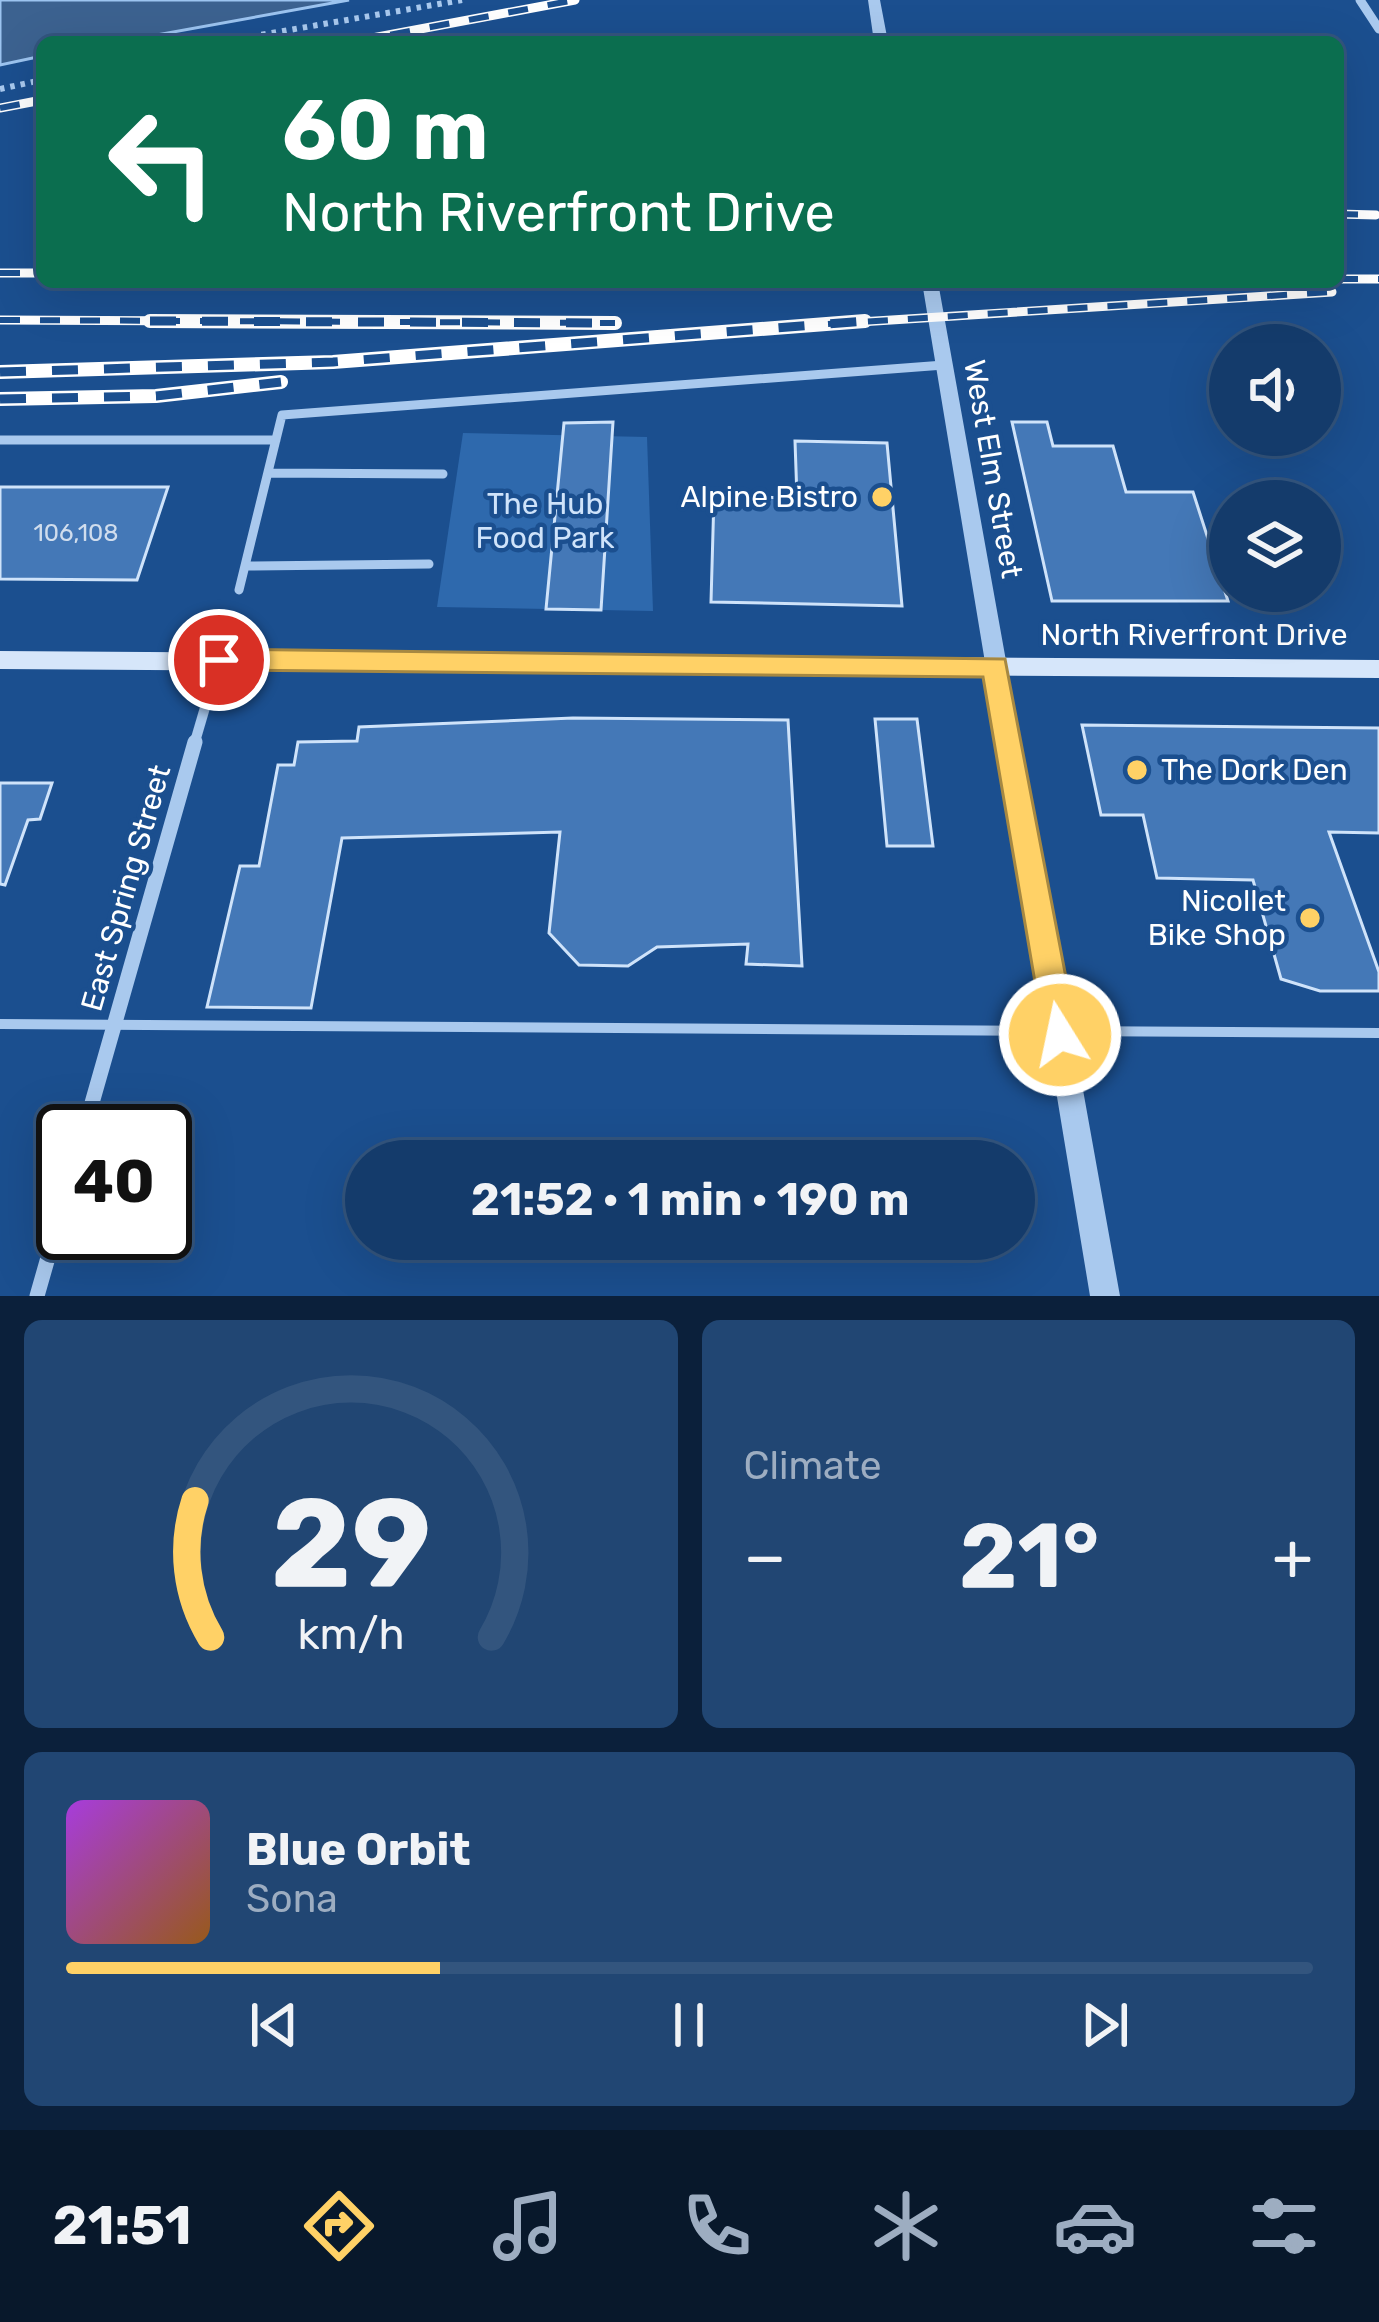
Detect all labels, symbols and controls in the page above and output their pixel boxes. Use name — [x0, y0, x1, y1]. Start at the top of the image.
text: 60 m — [282, 80, 489, 180]
icon: left — [84, 84, 240, 240]
text: North Riverfront Drive — [282, 181, 835, 245]
map controls — [1209, 324, 1341, 612]
button: sound — [1209, 324, 1341, 456]
street label: West Elm Street — [956, 357, 1030, 581]
place label: Alpine Bistro — [681, 479, 858, 515]
button: layers — [1209, 480, 1341, 612]
marker: Alpine Bistro — [869, 484, 895, 510]
park label: The Hub Food Park — [475, 486, 615, 556]
house number: 106,108 — [33, 519, 119, 547]
pin — [168, 609, 270, 711]
street label: North Riverfront Drive — [1040, 617, 1348, 653]
icon: arrive — [186, 627, 252, 693]
place label: The Dork Den — [1161, 752, 1348, 788]
marker: The Dork Den — [1124, 757, 1150, 783]
street label: East Spring Street — [74, 760, 178, 1015]
place label: Nicollet Bike Shop — [1148, 883, 1286, 953]
marker: Nicollet Bike Shop — [1297, 905, 1323, 931]
position arrow — [997, 972, 1123, 1098]
speed limit sign: 40 — [36, 1104, 192, 1260]
text: 21:52 · 1 min · 190 m — [471, 1173, 909, 1226]
text: Climate — [744, 1443, 882, 1489]
text: 29 — [270, 1469, 431, 1617]
text: 21° — [959, 1503, 1099, 1610]
text: − — [744, 1517, 786, 1596]
text: + — [1272, 1517, 1313, 1596]
text: km/h — [297, 1609, 404, 1660]
text: Blue Orbit — [246, 1823, 470, 1876]
text: Sona — [246, 1876, 338, 1922]
icon: previous — [241, 1992, 307, 2058]
icon: pause — [656, 1992, 722, 2058]
icon: next — [1072, 1992, 1138, 2058]
icon: directions — [297, 2184, 381, 2268]
icon: music — [486, 2184, 570, 2268]
icon: phone — [675, 2184, 759, 2268]
icon: climate — [864, 2184, 948, 2268]
icon: car — [1053, 2184, 1137, 2268]
icon: filters — [1242, 2184, 1326, 2268]
text: 21:51 — [53, 2194, 192, 2258]

